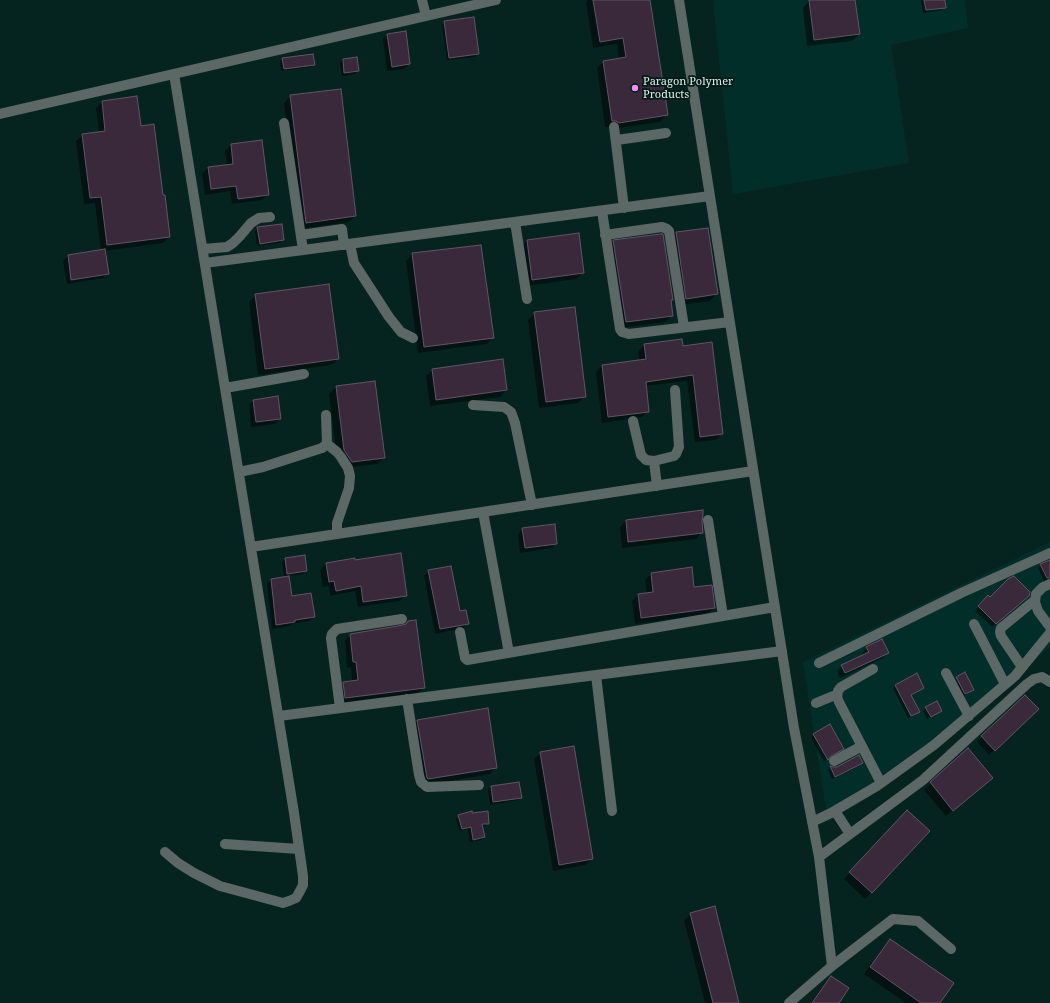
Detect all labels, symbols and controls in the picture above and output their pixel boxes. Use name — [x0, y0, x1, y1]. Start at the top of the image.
place label: Paragon Polymer Products — [643, 75, 733, 101]
marker: Paragon Polymer Products — [630, 83, 640, 93]

